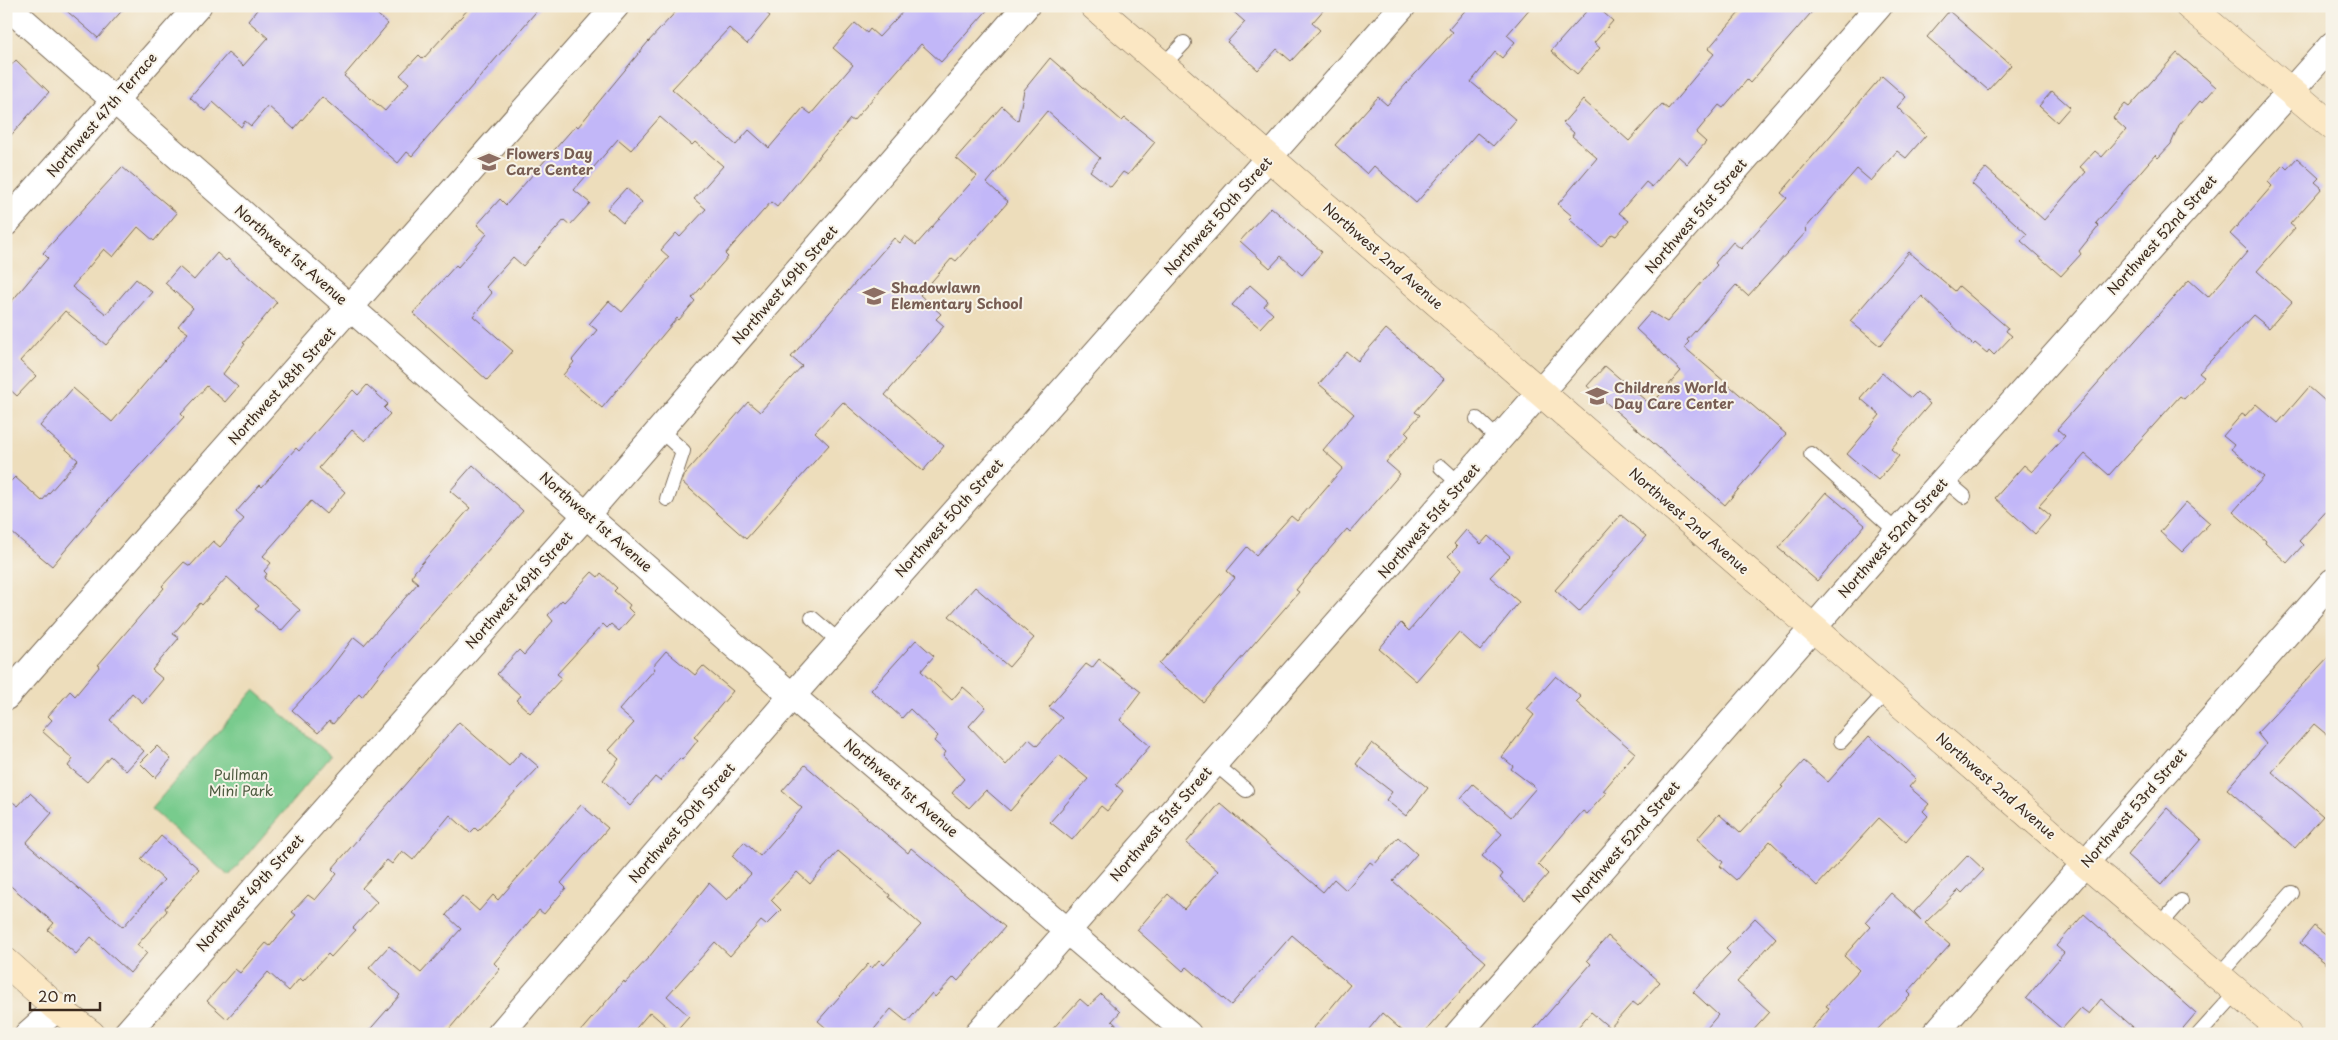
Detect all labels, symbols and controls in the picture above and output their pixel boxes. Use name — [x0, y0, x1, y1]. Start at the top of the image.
street label: Northwest 47th Terrace — [41, 48, 162, 182]
place label: Flowers Day Care Center — [506, 143, 594, 180]
school or university icon: Flowers Day Care Center — [476, 149, 502, 175]
street label: Northwest 50th Street — [1159, 151, 1277, 280]
street label: Northwest 51st Street — [1640, 153, 1752, 278]
street label: Northwest 52nd Street — [2102, 170, 2222, 299]
street label: Northwest 2nd Avenue — [1319, 198, 1448, 314]
street label: Northwest 1st Avenue — [230, 200, 353, 310]
street label: Northwest 49th Street — [727, 220, 843, 349]
place label: Shadowlawn Elementary School — [891, 277, 1023, 314]
school or university icon: Shadowlawn Elementary School — [861, 283, 887, 309]
street label: Northwest 48th Street — [223, 322, 341, 449]
place label: Childrens World Day Care Center — [1614, 377, 1735, 414]
school or university icon: Childrens World Day Care Center — [1584, 383, 1610, 409]
street label: Northwest 50th Street — [890, 453, 1008, 582]
street label: Northwest 51st Street — [1373, 458, 1485, 583]
street label: Northwest 2nd Avenue — [1625, 463, 1754, 579]
street label: Northwest 1st Avenue — [535, 467, 658, 577]
street label: Northwest 52nd Street — [1833, 473, 1953, 602]
street label: Northwest 49th Street — [460, 526, 577, 653]
street label: Northwest 2nd Avenue — [1932, 728, 2061, 844]
street label: Northwest 1st Avenue — [840, 733, 963, 842]
street label: Northwest 53rd Street — [2076, 743, 2192, 872]
street label: Northwest 50th Street — [623, 758, 740, 887]
street label: Northwest 51st Street — [1105, 761, 1217, 886]
park label: Pullman Mini Park — [209, 764, 274, 801]
street label: Northwest 52nd Street — [1567, 776, 1685, 907]
street label: Northwest 49th Street — [191, 829, 308, 956]
scale bar — [30, 980, 100, 1012]
text: 20 m — [38, 984, 77, 1007]

